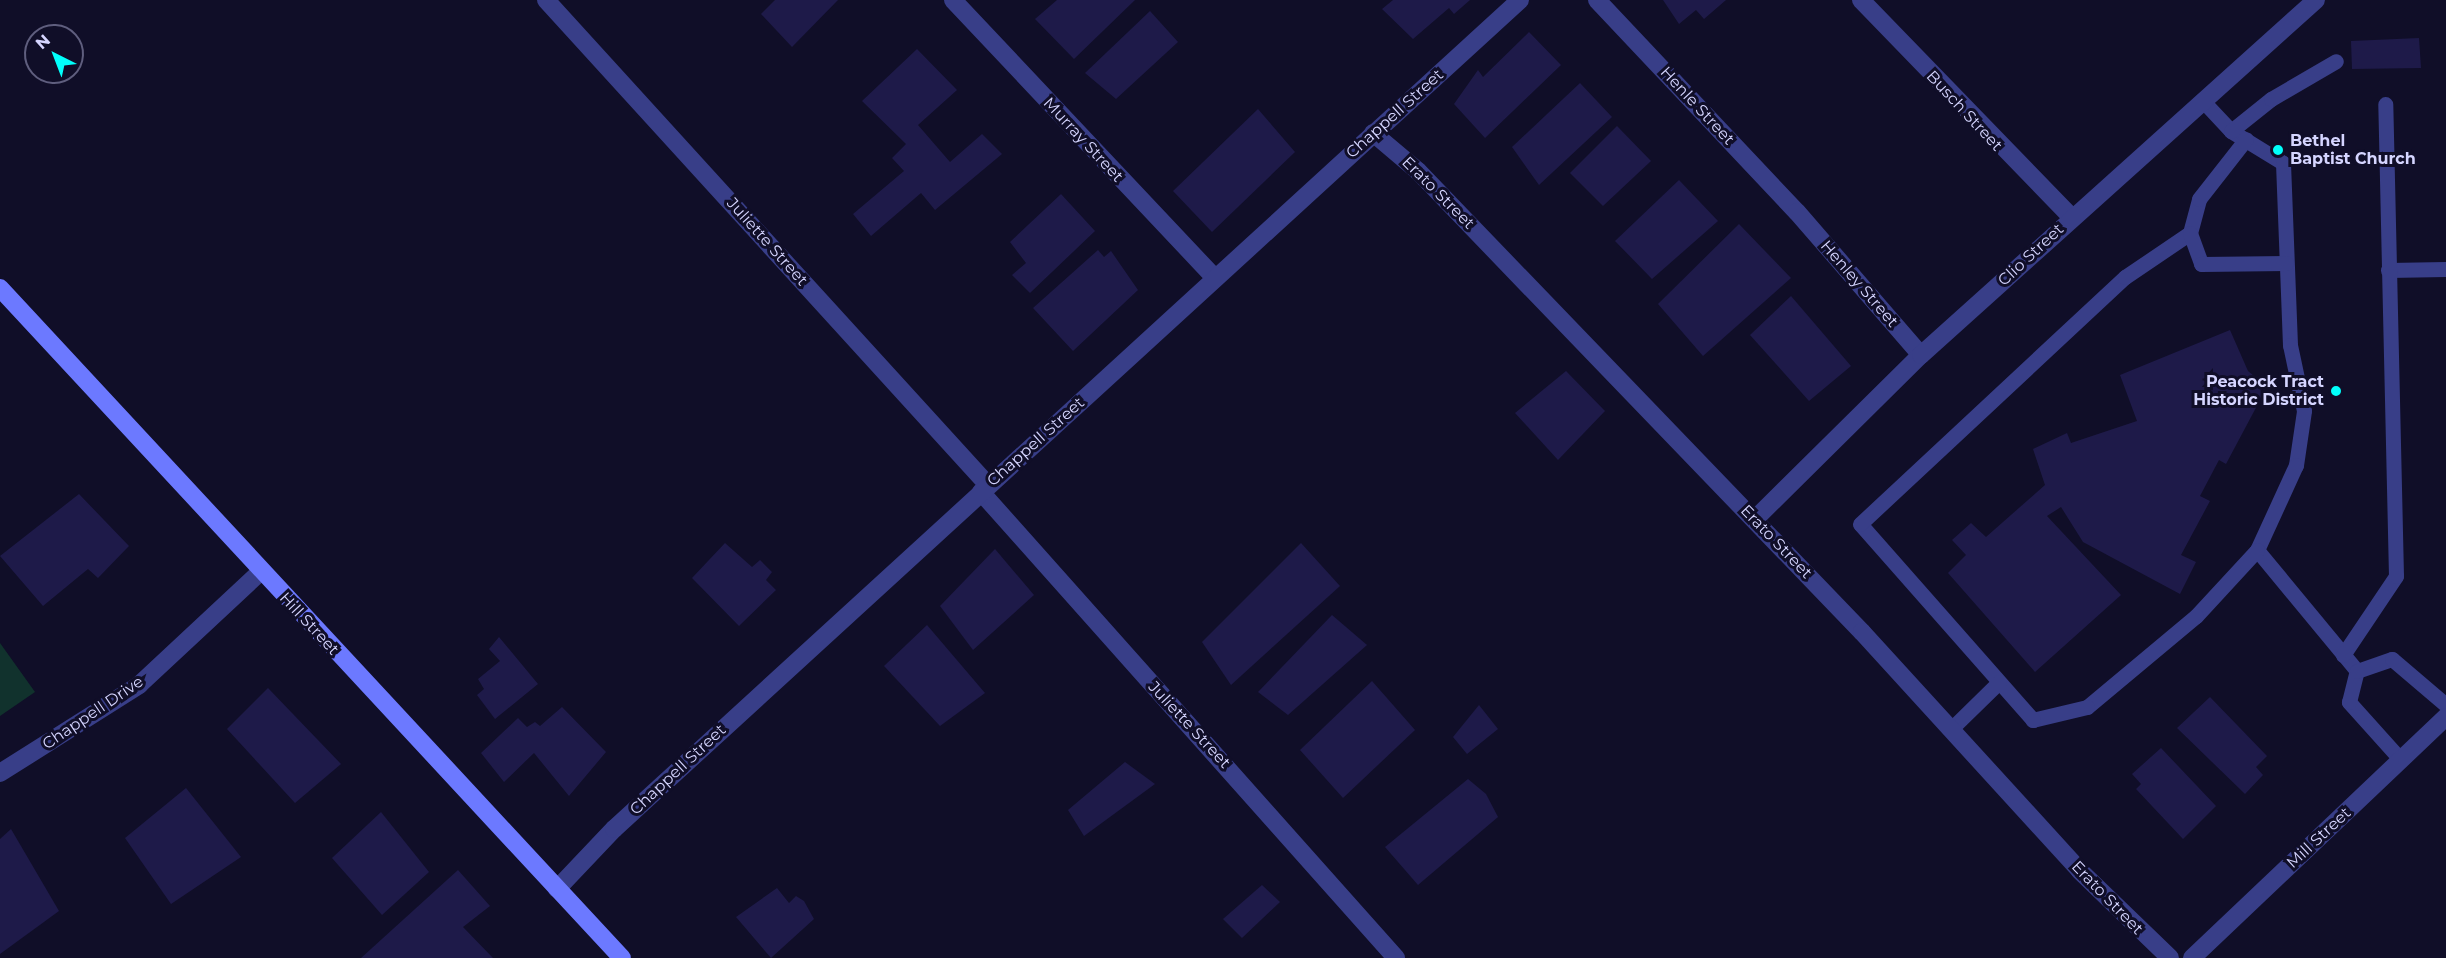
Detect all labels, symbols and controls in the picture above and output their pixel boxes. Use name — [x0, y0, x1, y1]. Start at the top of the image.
north arrow — [24, 24, 84, 84]
text: N — [32, 30, 54, 53]
street label: Henle Street — [1656, 63, 1738, 149]
street label: Chappell Street — [1342, 65, 1448, 163]
street label: Busch Street — [1922, 67, 2006, 155]
street label: Murray Street — [1039, 94, 1127, 186]
place label: Bethel Baptist Church — [2290, 131, 2416, 169]
marker: Bethel Baptist Church — [2271, 143, 2285, 157]
street label: Erato Street — [1398, 153, 1478, 233]
street label: Juliette Street — [722, 194, 812, 290]
street label: Clio Street — [1994, 220, 2068, 290]
street label: Henley Street — [1816, 237, 1902, 331]
place label: Peacock Tract Historic District — [2193, 372, 2324, 410]
marker: Peacock Tract Historic District — [2329, 384, 2343, 398]
street label: Chappell Street — [983, 393, 1089, 491]
street label: Erato Street — [1736, 501, 1816, 583]
street label: Hill Street — [275, 589, 343, 659]
street label: Chappell Drive — [39, 672, 147, 754]
street label: Juliette Street — [1144, 678, 1234, 772]
street label: Chappell Street — [626, 721, 730, 819]
street label: Mill Street — [2283, 803, 2355, 873]
street label: Erato Street — [2067, 857, 2147, 939]

